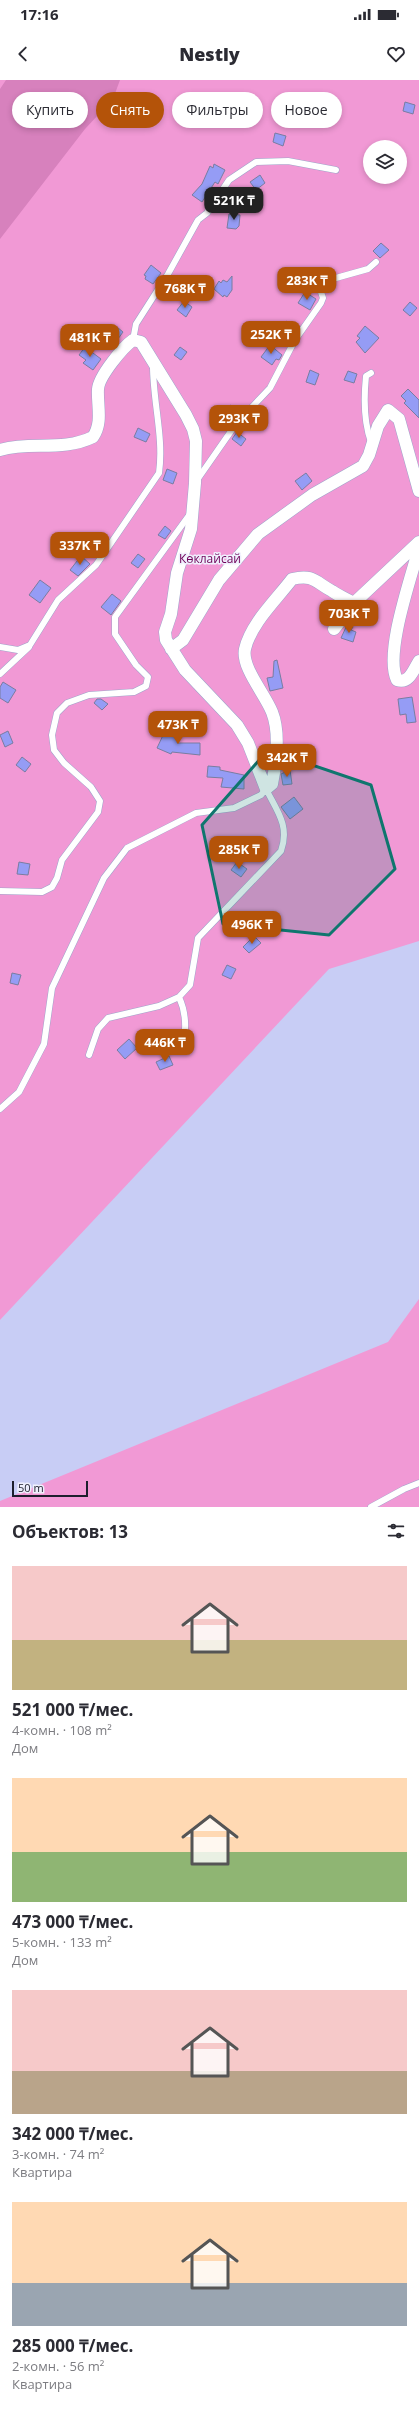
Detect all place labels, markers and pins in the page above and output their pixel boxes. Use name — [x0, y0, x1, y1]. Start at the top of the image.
pin: 521K ₸ — [201, 187, 267, 221]
pin: 283K ₸ — [274, 267, 340, 301]
pin: 768K ₸ — [152, 275, 218, 309]
pin: 252K ₸ — [238, 321, 304, 355]
pin: 481K ₸ — [57, 324, 123, 358]
pin: 293K ₸ — [206, 405, 272, 439]
pin: 337K ₸ — [47, 532, 113, 566]
pin: 703K ₸ — [316, 600, 382, 634]
pin: 473K ₸ — [145, 711, 211, 745]
pin: 342K ₸ — [254, 744, 320, 778]
pin: 285K ₸ — [206, 836, 272, 870]
pin: 496K ₸ — [219, 911, 285, 945]
pin: 446K ₸ — [132, 1029, 198, 1063]

